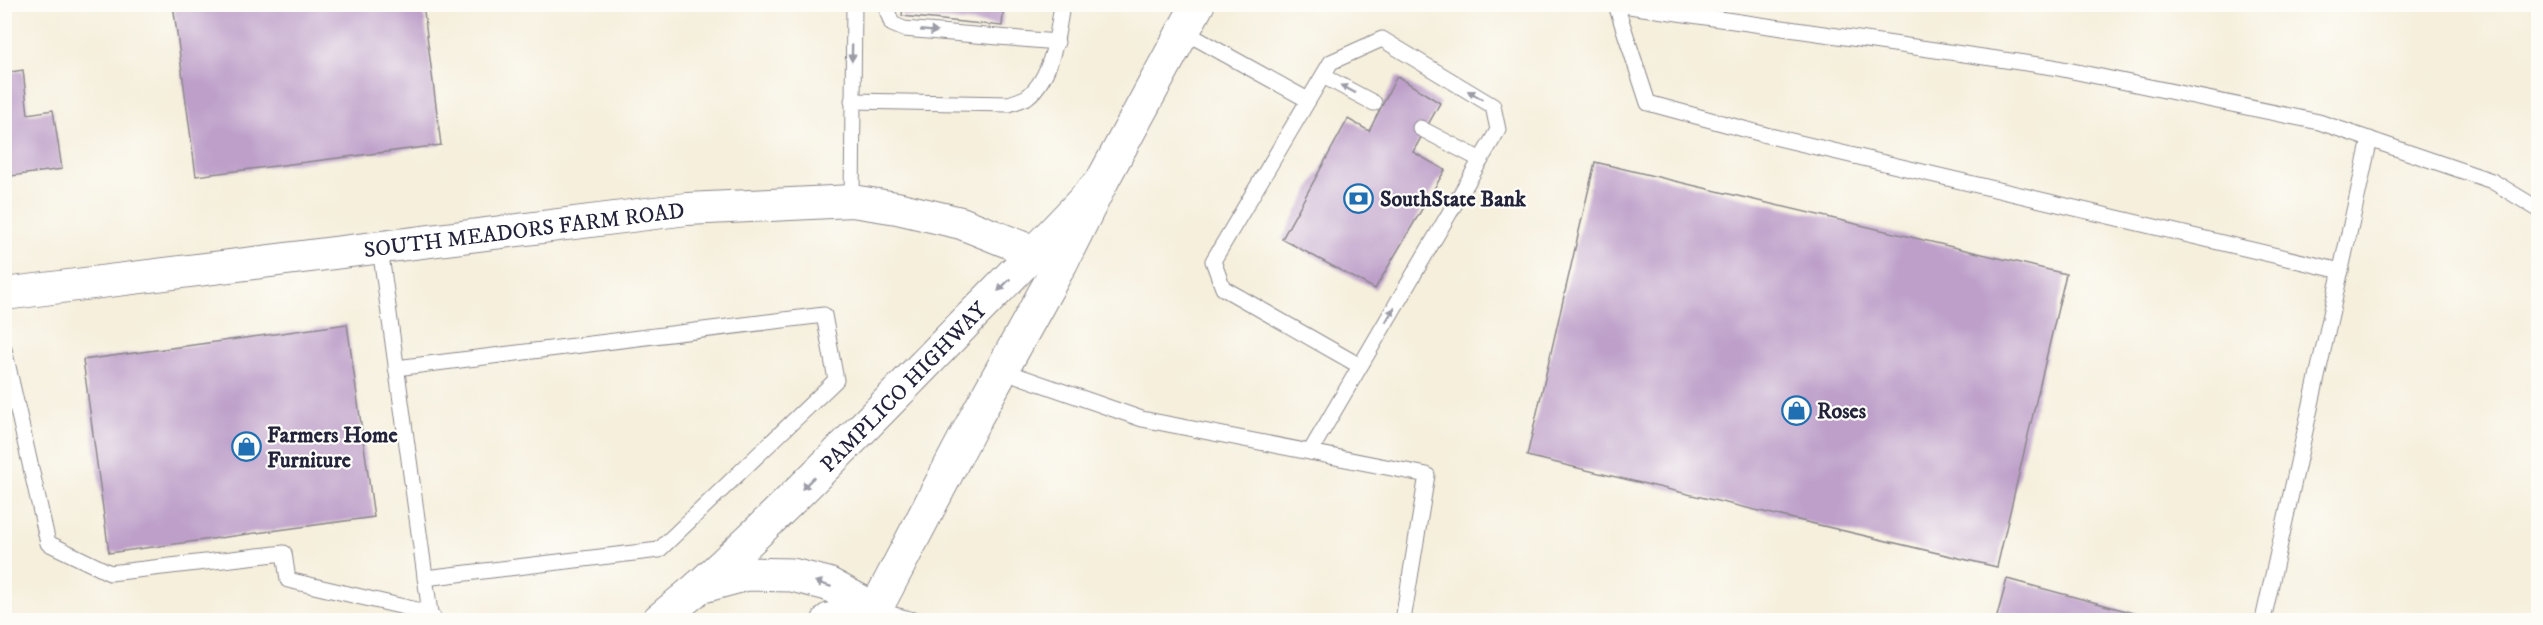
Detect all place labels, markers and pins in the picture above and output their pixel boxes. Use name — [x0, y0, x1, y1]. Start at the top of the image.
bank icon: SouthState Bank — [1343, 182, 1375, 214]
place label: SouthState Bank — [1380, 186, 1527, 213]
shop icon: Roses — [1780, 394, 1812, 426]
place label: Roses — [1817, 398, 1867, 425]
place label: Farmers Home Furniture — [267, 422, 398, 474]
shop icon: Farmers Home Furniture — [230, 431, 262, 463]

